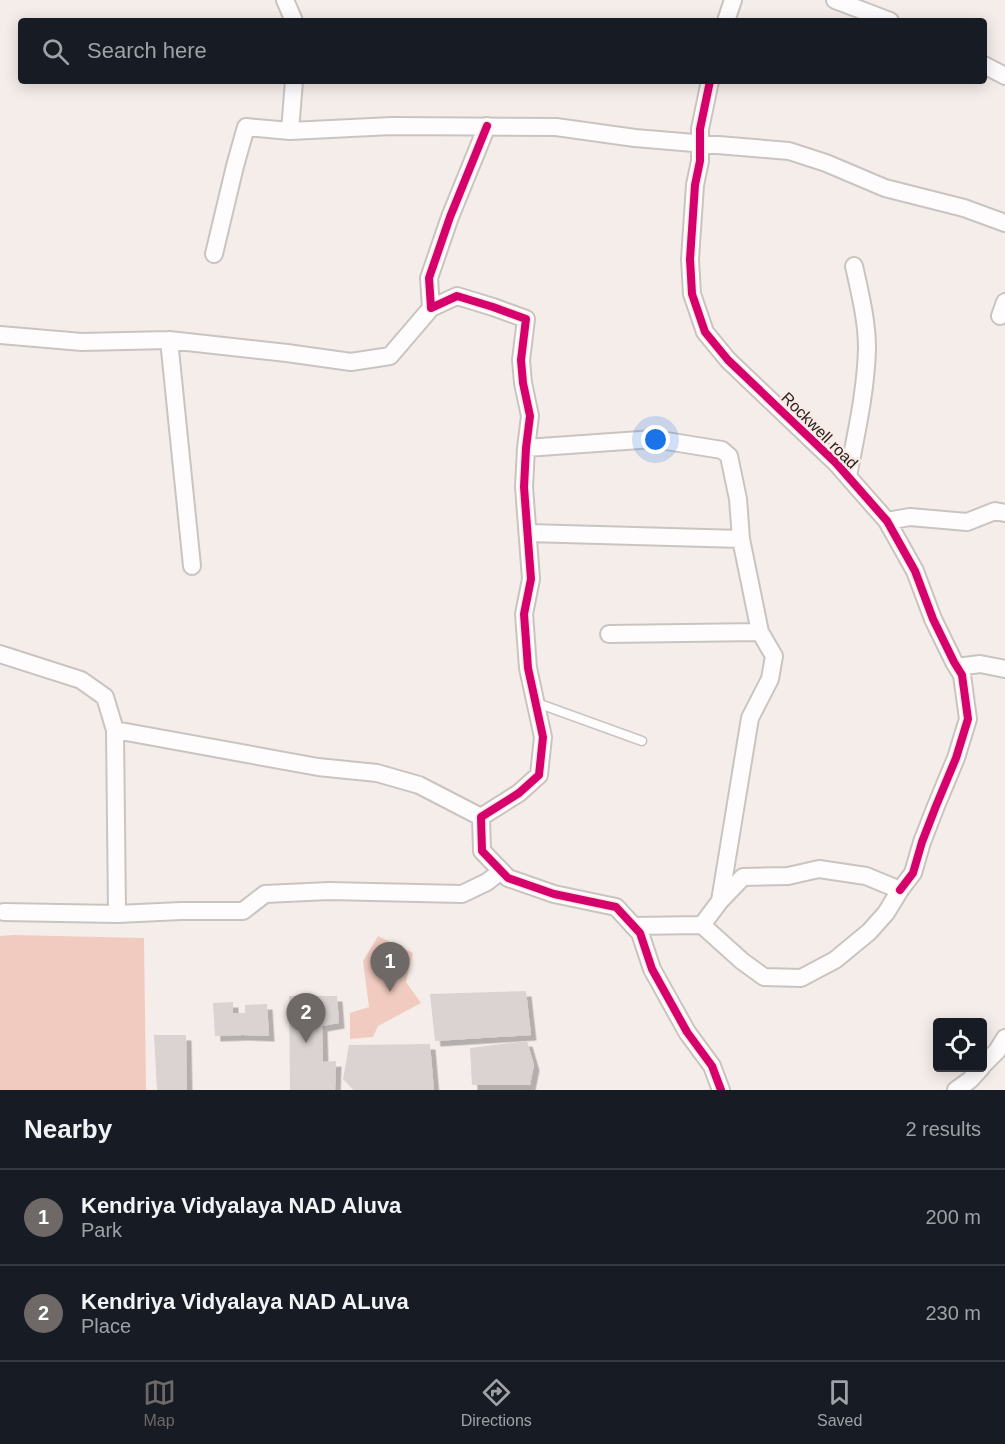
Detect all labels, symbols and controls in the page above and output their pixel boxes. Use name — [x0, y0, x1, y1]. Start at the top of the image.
search box — [18, 18, 987, 84]
icon: search — [39, 35, 72, 68]
text: Search here — [87, 38, 207, 63]
street label: Rockwell road — [778, 389, 861, 472]
your location — [641, 425, 670, 454]
pin: 1 — [370, 942, 410, 992]
pin: 2 — [286, 994, 326, 1043]
map controls — [933, 1018, 987, 1072]
button: locate — [933, 1018, 987, 1072]
text: Nearby — [24, 1114, 112, 1144]
text: 2 results — [905, 1118, 981, 1140]
text: Kendriya Vidyalaya NAD Aluva — [81, 1193, 401, 1218]
text: 1 — [38, 1206, 49, 1228]
text: 200 m — [925, 1206, 981, 1228]
text: Park — [81, 1219, 122, 1241]
text: Kendriya Vidyalaya NAD ALuva — [81, 1289, 409, 1314]
text: 2 — [38, 1302, 49, 1324]
text: 230 m — [925, 1302, 981, 1324]
text: Place — [81, 1315, 131, 1337]
tab: Map — [143, 1376, 176, 1430]
tab: Directions — [461, 1376, 532, 1430]
tab: Saved — [817, 1376, 862, 1430]

